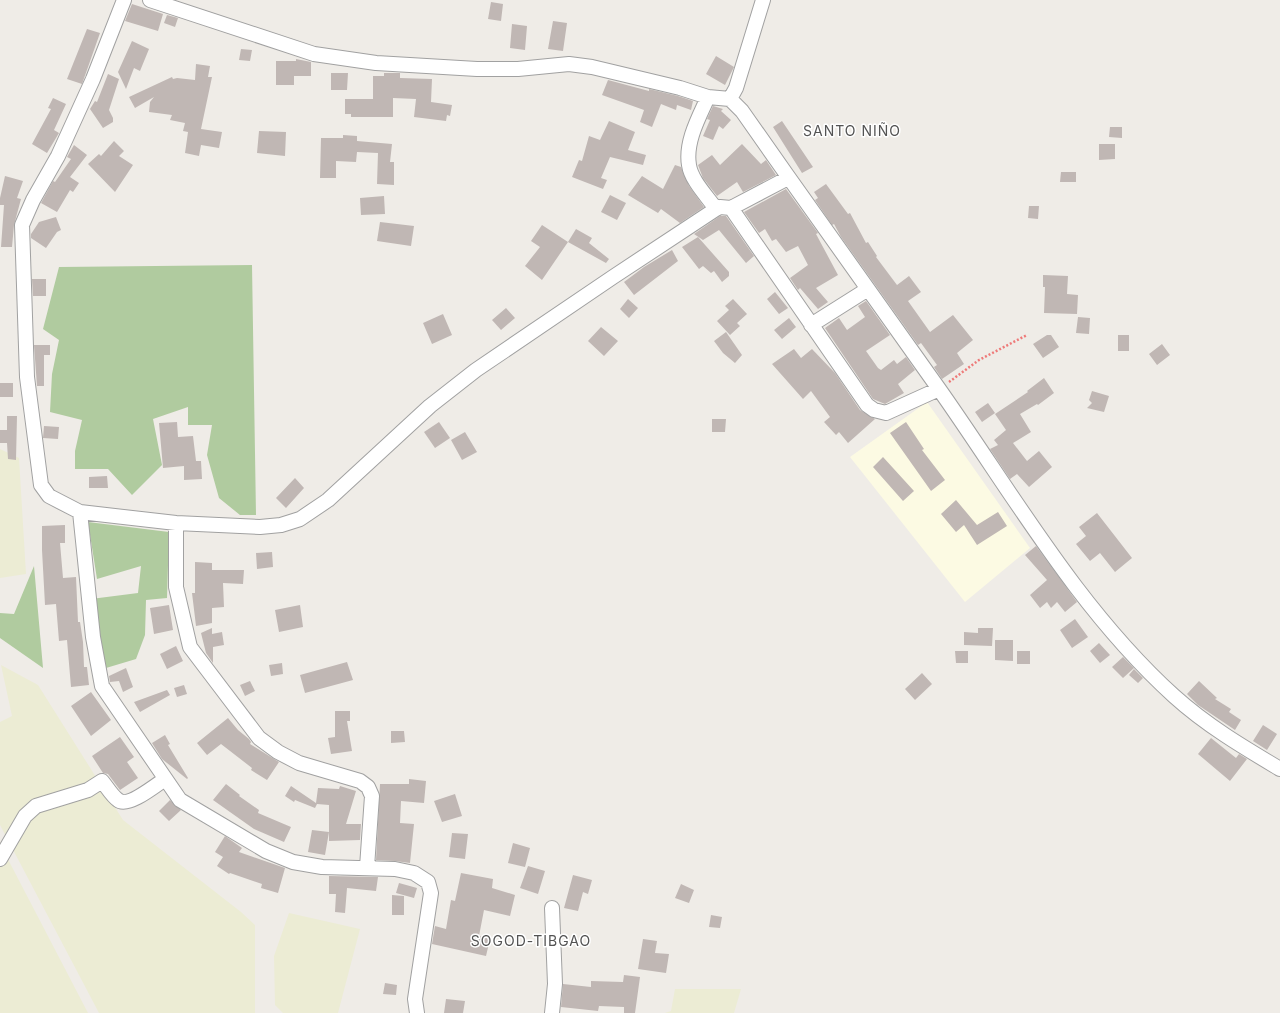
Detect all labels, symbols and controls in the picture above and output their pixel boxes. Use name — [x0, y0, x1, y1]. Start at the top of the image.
district label: SANTO NIÑO — [803, 122, 901, 139]
district label: SOGOD-TIBGAO — [471, 932, 591, 949]

